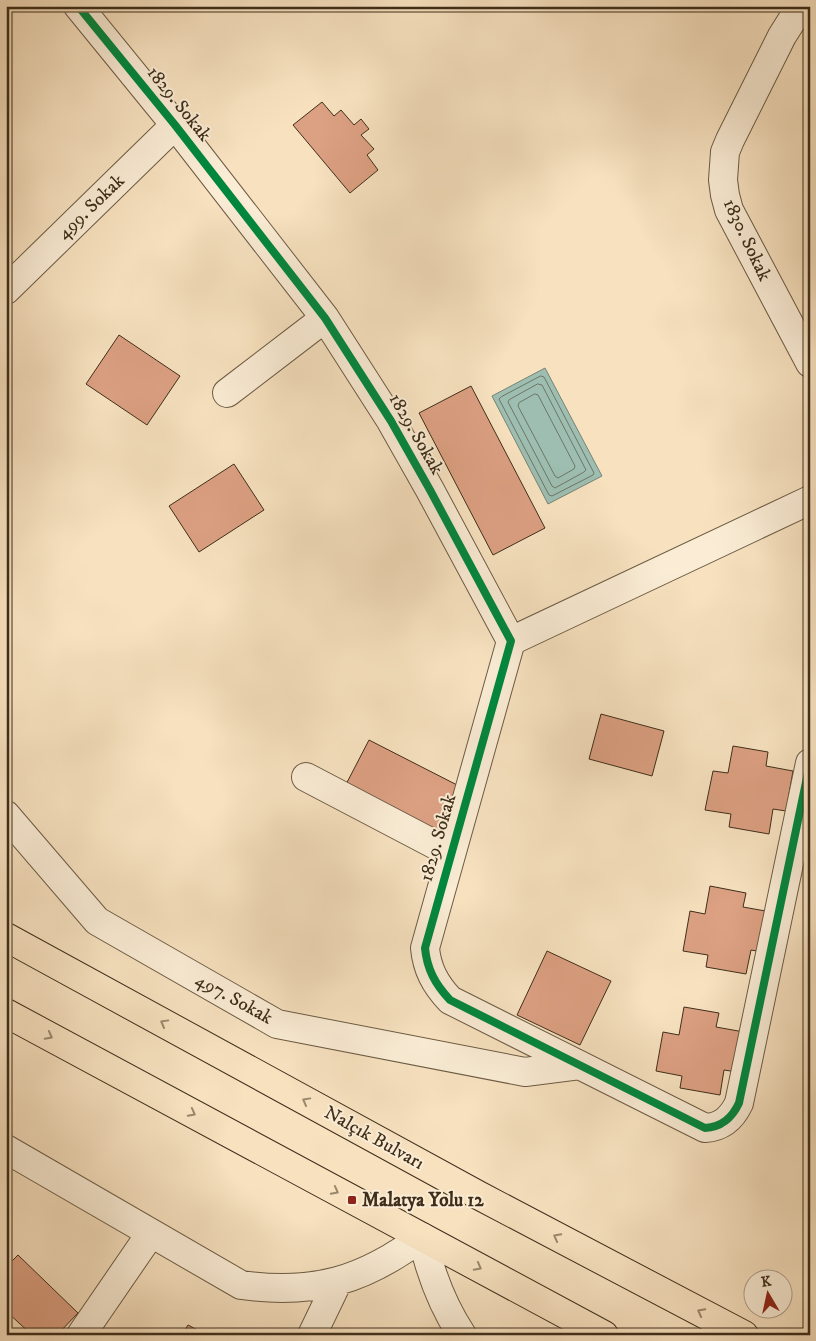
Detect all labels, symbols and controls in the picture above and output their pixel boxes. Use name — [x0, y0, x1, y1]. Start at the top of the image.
street label: 1829. Sokak — [142, 62, 217, 147]
street label: 499. Sokak — [53, 169, 130, 245]
street label: 1830. Sokak — [718, 195, 776, 285]
street label: 1829. Sokak — [384, 389, 449, 479]
street label: 1829. Sokak — [415, 791, 462, 884]
street label: 497. Sokak — [191, 968, 277, 1030]
one-way arrow — [160, 1019, 169, 1029]
one-way arrow — [44, 1030, 53, 1040]
one-way arrow — [303, 1097, 312, 1107]
street label: Nalçık Bulvarı — [320, 1101, 428, 1175]
one-way arrow — [187, 1107, 196, 1117]
one-way arrow — [330, 1184, 339, 1194]
place label: Malatya Yolu 12 — [362, 1189, 484, 1212]
marker: Malatya Yolu 12 — [346, 1194, 358, 1206]
one-way arrow — [553, 1233, 562, 1243]
one-way arrow — [473, 1261, 482, 1271]
north arrow — [744, 1268, 794, 1318]
text: K — [760, 1272, 774, 1292]
one-way arrow — [697, 1308, 706, 1318]

